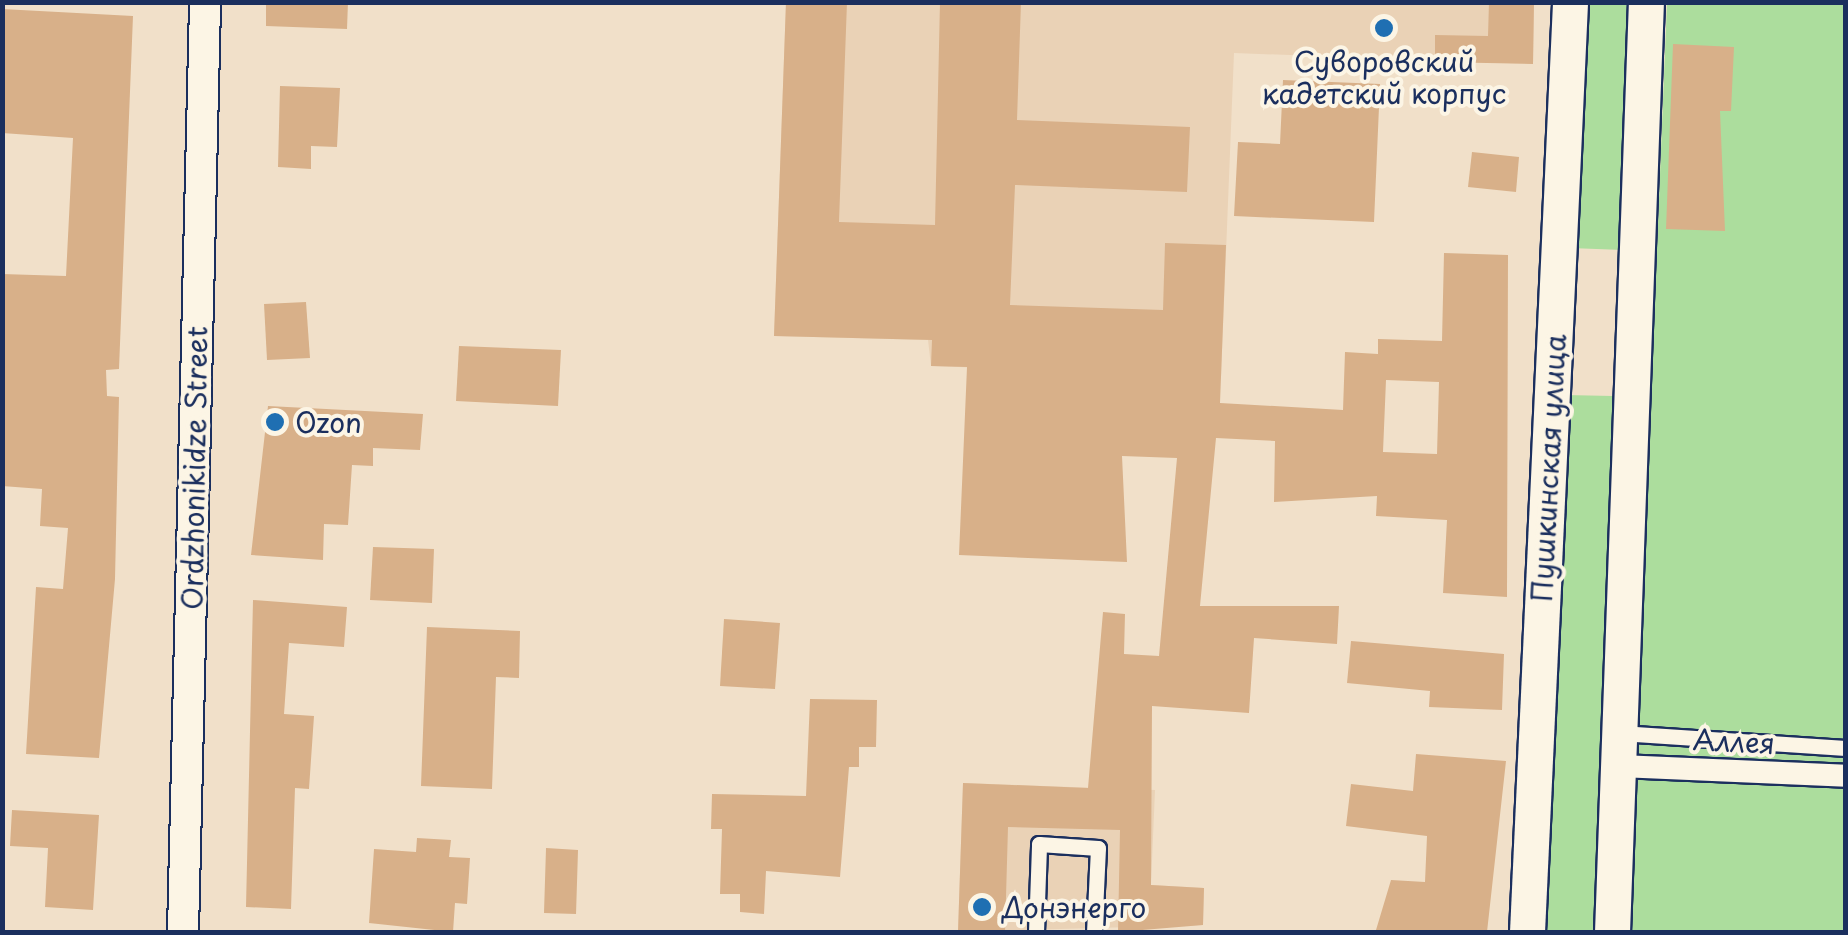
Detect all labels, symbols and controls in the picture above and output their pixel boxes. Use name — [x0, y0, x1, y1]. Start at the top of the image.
marker: Суворовский кадетский корпус — [1373, 17, 1395, 39]
place label: Суворовский кадетский корпус — [1261, 44, 1507, 110]
street label: Ordzhonikidze Street — [175, 326, 213, 610]
street label: Пушкинская улица — [1524, 333, 1572, 603]
place label: Ozon — [295, 405, 362, 439]
marker: Ozon — [264, 411, 286, 433]
street label: Аллея — [1692, 722, 1776, 760]
place label: Донэнерго — [1002, 890, 1146, 924]
marker: Донэнерго — [971, 896, 993, 918]

